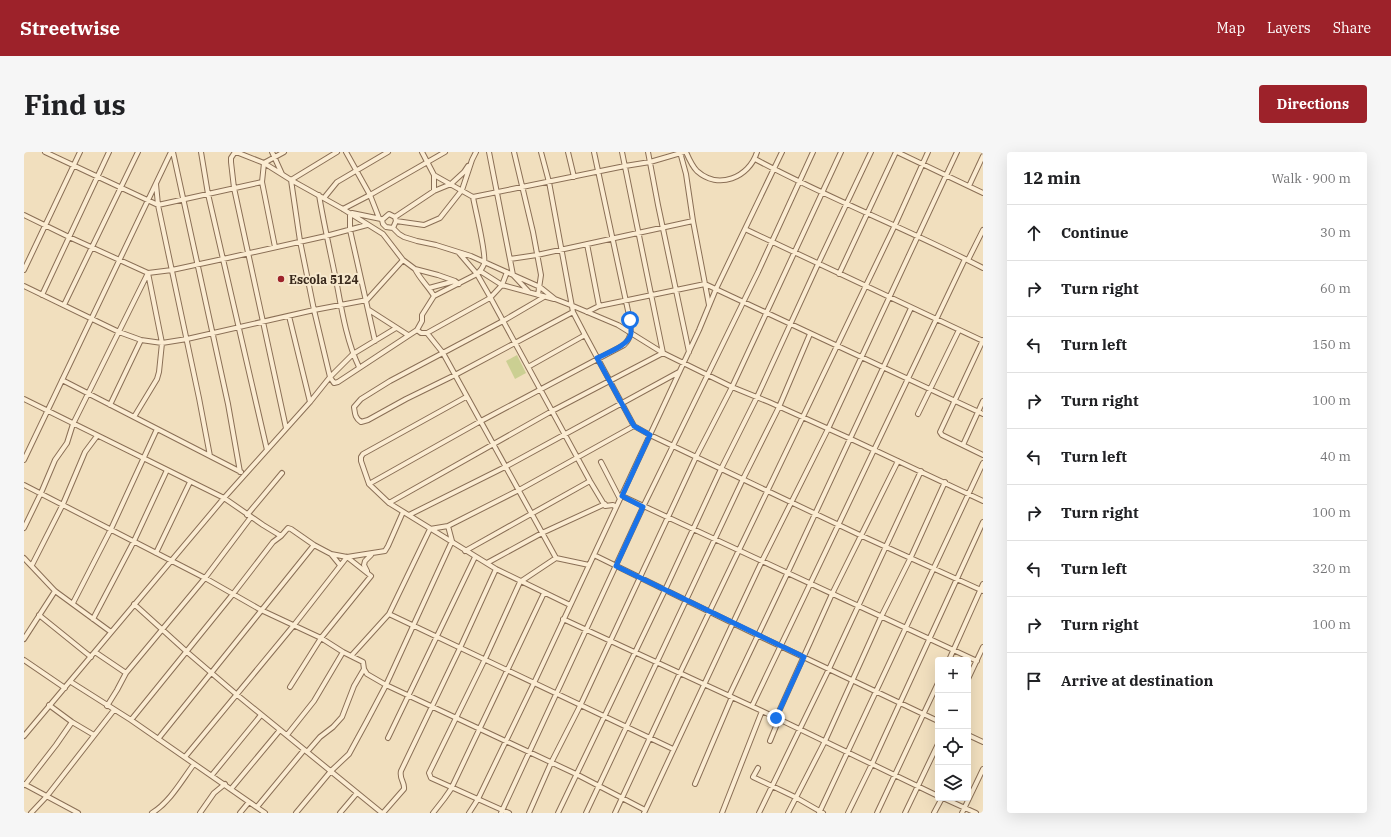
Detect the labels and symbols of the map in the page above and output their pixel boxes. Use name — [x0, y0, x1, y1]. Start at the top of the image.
place label: Escola 5124 — [289, 272, 359, 287]
marker: Escola 5124 — [276, 274, 286, 284]
route start — [621, 311, 639, 329]
route end — [767, 709, 785, 727]

